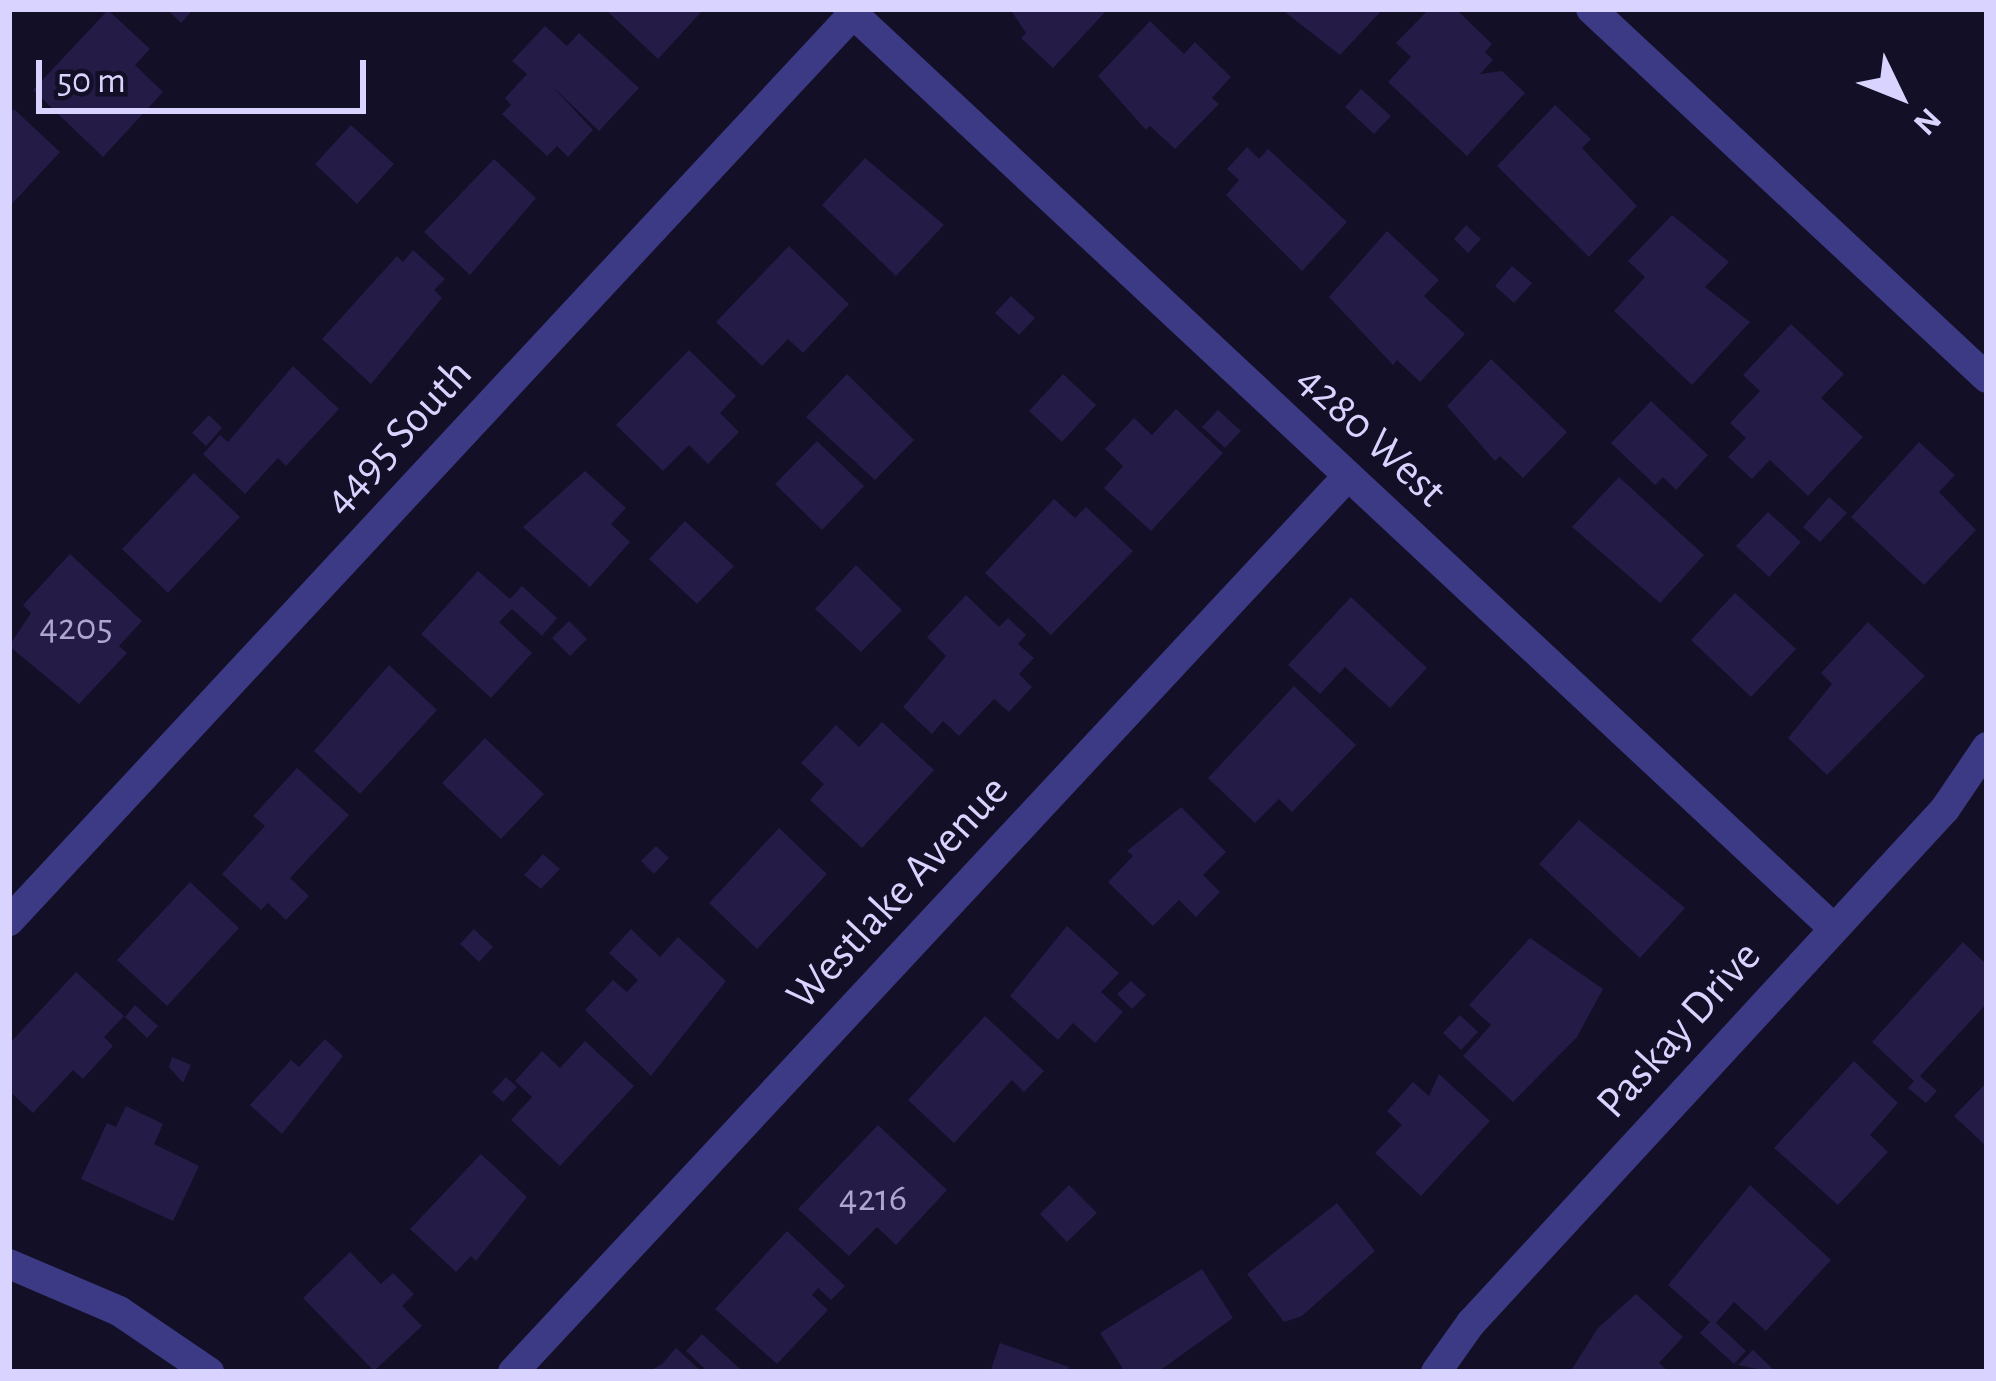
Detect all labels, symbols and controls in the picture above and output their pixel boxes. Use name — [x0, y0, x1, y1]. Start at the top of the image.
scale bar — [42, 36, 372, 110]
north arrow — [1840, 36, 1960, 156]
text: 50 m — [57, 63, 126, 99]
text: N — [1907, 101, 1947, 141]
street label: 4495 South — [312, 348, 484, 526]
street label: 4280 West — [1285, 353, 1457, 519]
house number: 4205 — [39, 605, 113, 651]
street label: Westlake Avenue — [776, 765, 1020, 1021]
street label: Paskay Drive — [1585, 930, 1773, 1130]
house number: 4216 — [839, 1176, 907, 1222]

